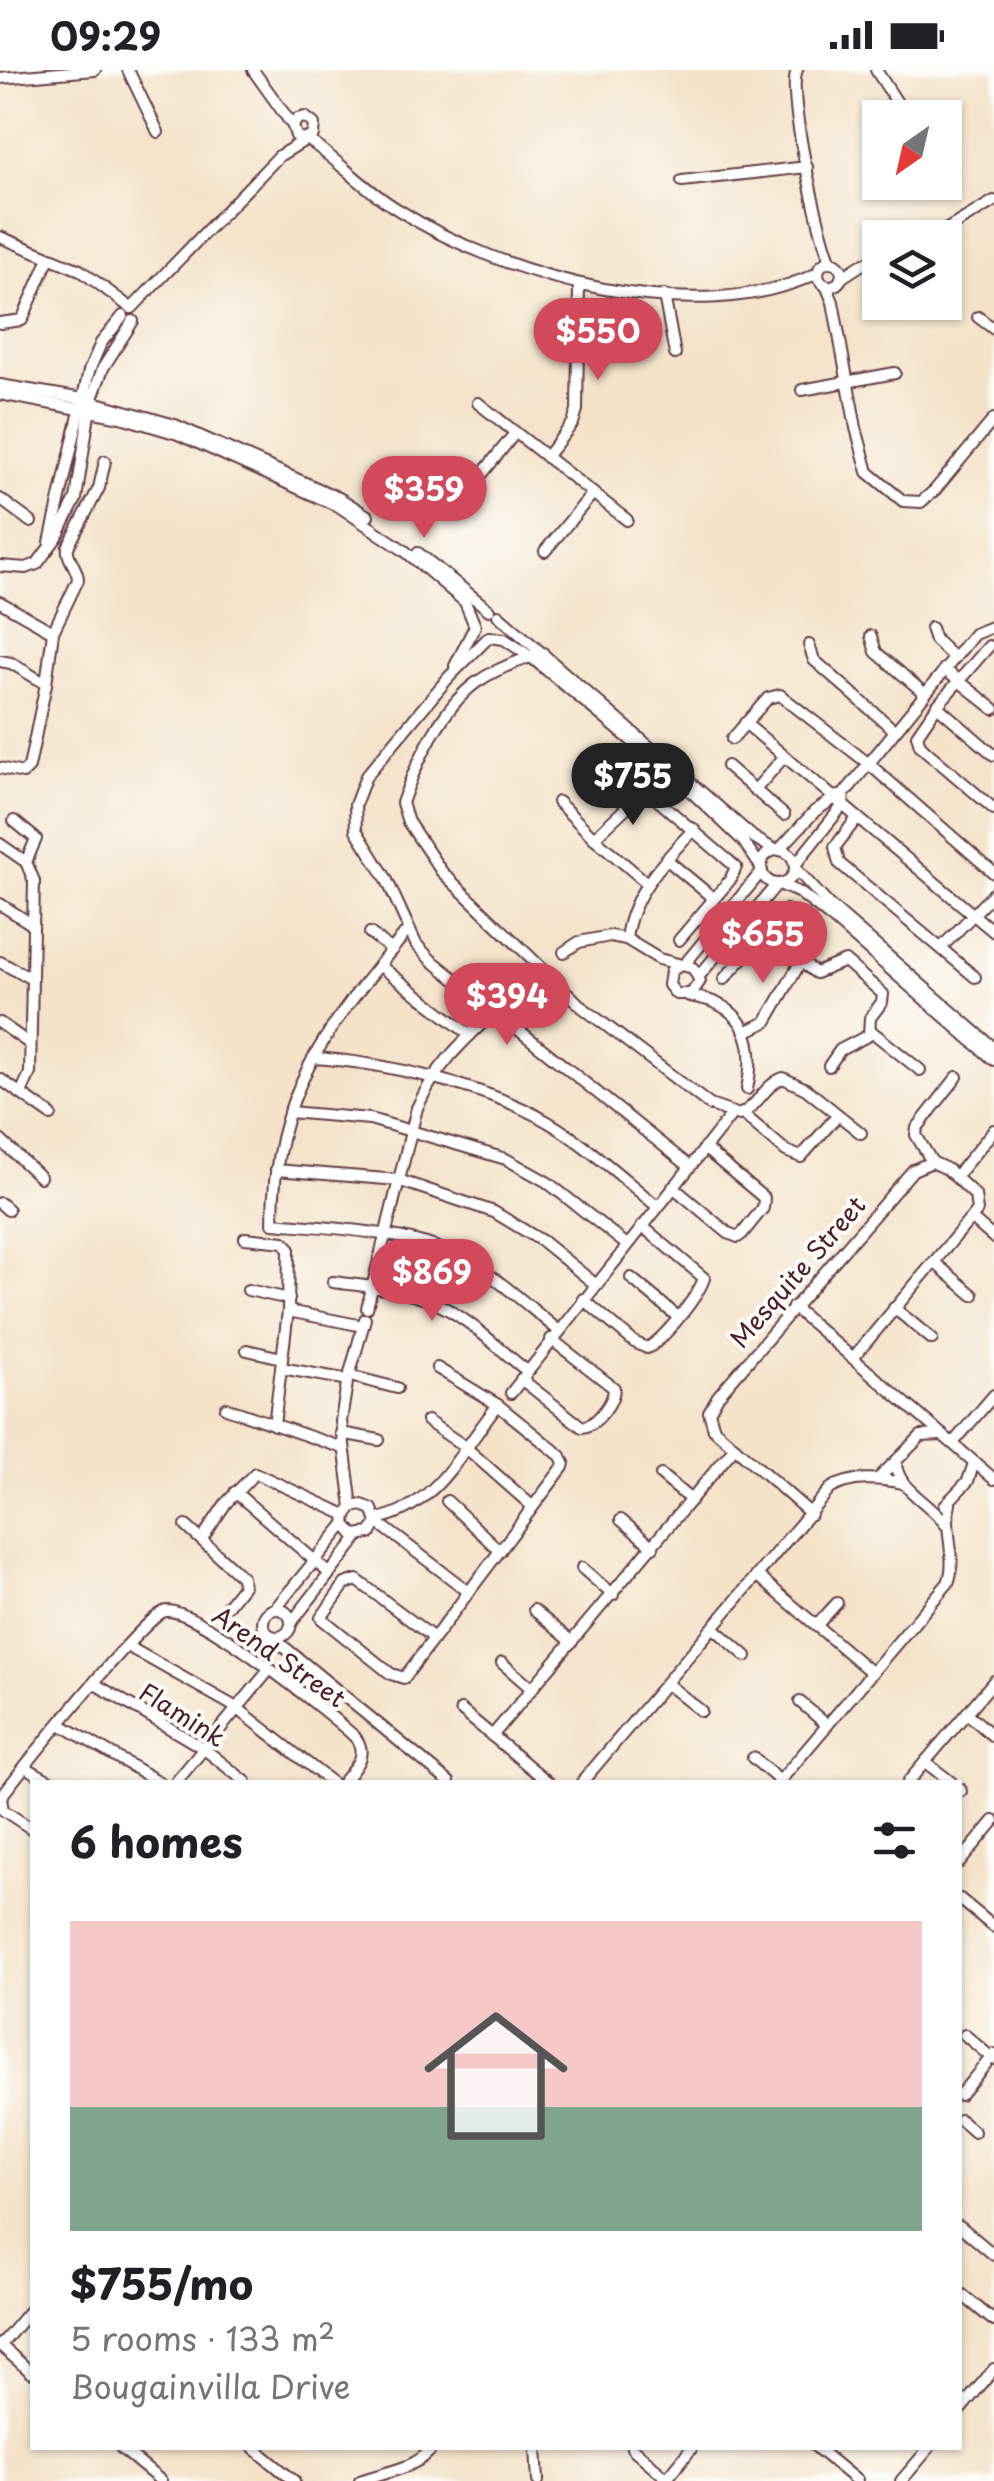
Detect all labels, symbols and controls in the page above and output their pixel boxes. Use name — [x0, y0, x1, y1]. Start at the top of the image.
text: 09:29 — [50, 7, 161, 64]
north arrow — [862, 100, 962, 200]
map controls — [862, 100, 962, 320]
button: layers — [862, 220, 962, 320]
pin: $550 — [539, 298, 657, 383]
text: $550 — [556, 306, 640, 354]
pin: $359 — [365, 456, 483, 541]
text: $359 — [384, 464, 464, 512]
pin: $755 — [574, 743, 692, 828]
text: $755 — [593, 751, 673, 799]
pin: $655 — [704, 901, 822, 986]
text: $655 — [721, 909, 805, 957]
pin: $394 — [448, 963, 566, 1048]
text: $394 — [466, 971, 548, 1019]
street label: Mesquite Street — [720, 1187, 874, 1356]
pin: $869 — [373, 1239, 491, 1324]
text: $869 — [392, 1247, 472, 1295]
street label: Arend Street — [205, 1596, 354, 1716]
street label: Flamink — [132, 1673, 233, 1756]
text: 6 homes — [70, 1809, 243, 1872]
icon: filters — [867, 1813, 922, 1868]
icon: home — [406, 1986, 586, 2166]
text: $755/mo — [70, 2251, 253, 2314]
text: 5 rooms · 133 m² — [70, 2314, 335, 2362]
text: Bougainvilla Drive — [70, 2362, 351, 2410]

